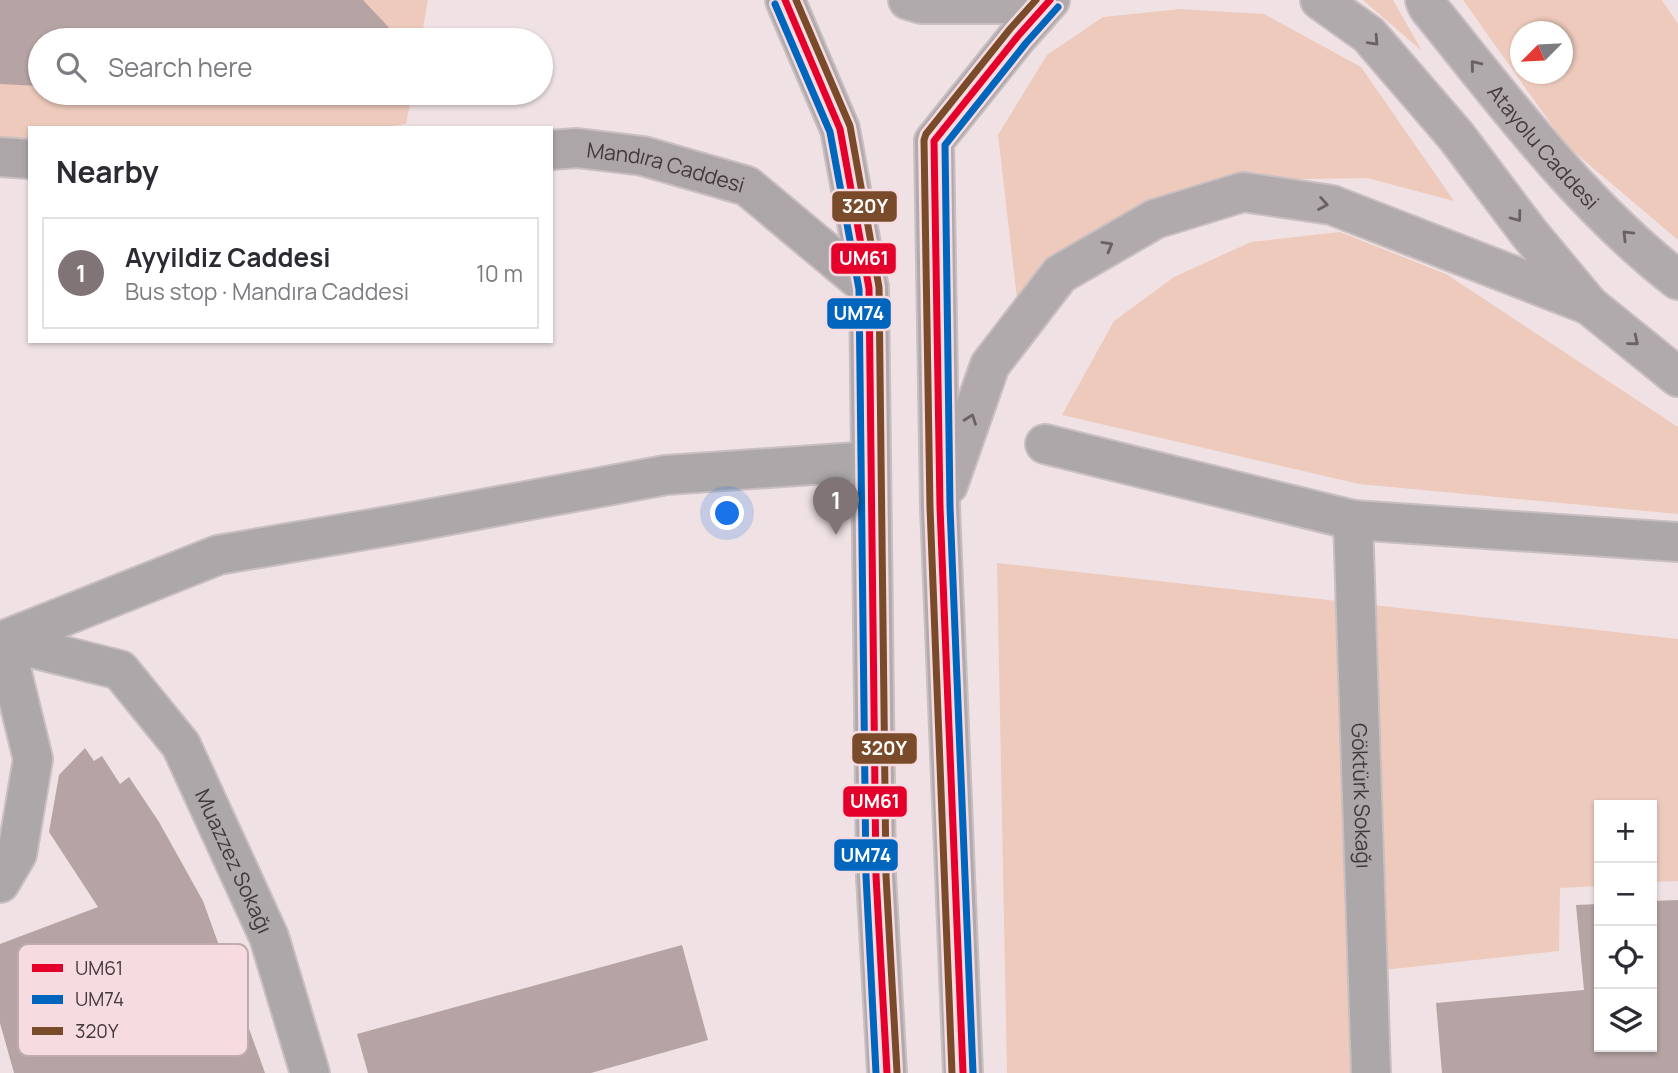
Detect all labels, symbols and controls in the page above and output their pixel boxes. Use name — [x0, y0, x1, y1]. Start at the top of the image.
north arrow — [1510, 21, 1573, 84]
search box — [28, 28, 553, 105]
one-way arrow — [1365, 33, 1378, 46]
icon: search — [52, 48, 90, 86]
text: Search here — [108, 49, 253, 85]
one-way arrow — [1471, 61, 1484, 73]
street label: Atayolu Caddesi — [1482, 78, 1605, 215]
street label: Mandıra Caddesi — [585, 135, 748, 199]
text: Nearby — [56, 151, 159, 192]
line badge: 320Y — [831, 190, 898, 223]
text: 320Y — [842, 193, 889, 219]
one-way arrow — [1317, 196, 1329, 211]
one-way arrow — [1509, 210, 1522, 222]
one-way arrow — [1622, 230, 1635, 243]
text: Ayyildiz Caddesi — [125, 239, 331, 275]
one-way arrow — [1100, 241, 1113, 254]
line badge: UM61 — [830, 242, 897, 275]
text: UM61 — [839, 245, 889, 271]
text: 1 — [76, 257, 86, 289]
text: 10 m — [476, 257, 523, 289]
text: Bus stop · Mandıra Caddesi — [125, 275, 409, 307]
line badge: UM74 — [826, 297, 892, 330]
text: UM74 — [834, 300, 884, 326]
one-way arrow — [1625, 333, 1638, 345]
one-way arrow — [963, 414, 977, 426]
pin: 1 — [813, 477, 859, 535]
your location — [710, 496, 744, 530]
street label: Göktürk Sokağı — [1346, 723, 1378, 869]
line badge: 320Y — [851, 732, 918, 765]
text: 320Y — [861, 735, 908, 761]
street label: Muazzez Sokağı — [189, 784, 279, 938]
line badge: UM61 — [842, 785, 908, 818]
text: UM61 — [850, 788, 900, 814]
map controls — [1594, 800, 1657, 1052]
button: + — [1594, 800, 1657, 863]
line badge: UM74 — [833, 838, 899, 872]
text: UM74 — [841, 842, 891, 868]
button: − — [1594, 863, 1657, 926]
button: locate — [1594, 926, 1657, 989]
legend — [18, 944, 248, 1056]
text: UM61 — [75, 955, 123, 981]
text: UM74 — [75, 986, 124, 1012]
button: layers — [1594, 989, 1657, 1052]
text: 320Y — [75, 1018, 119, 1044]

